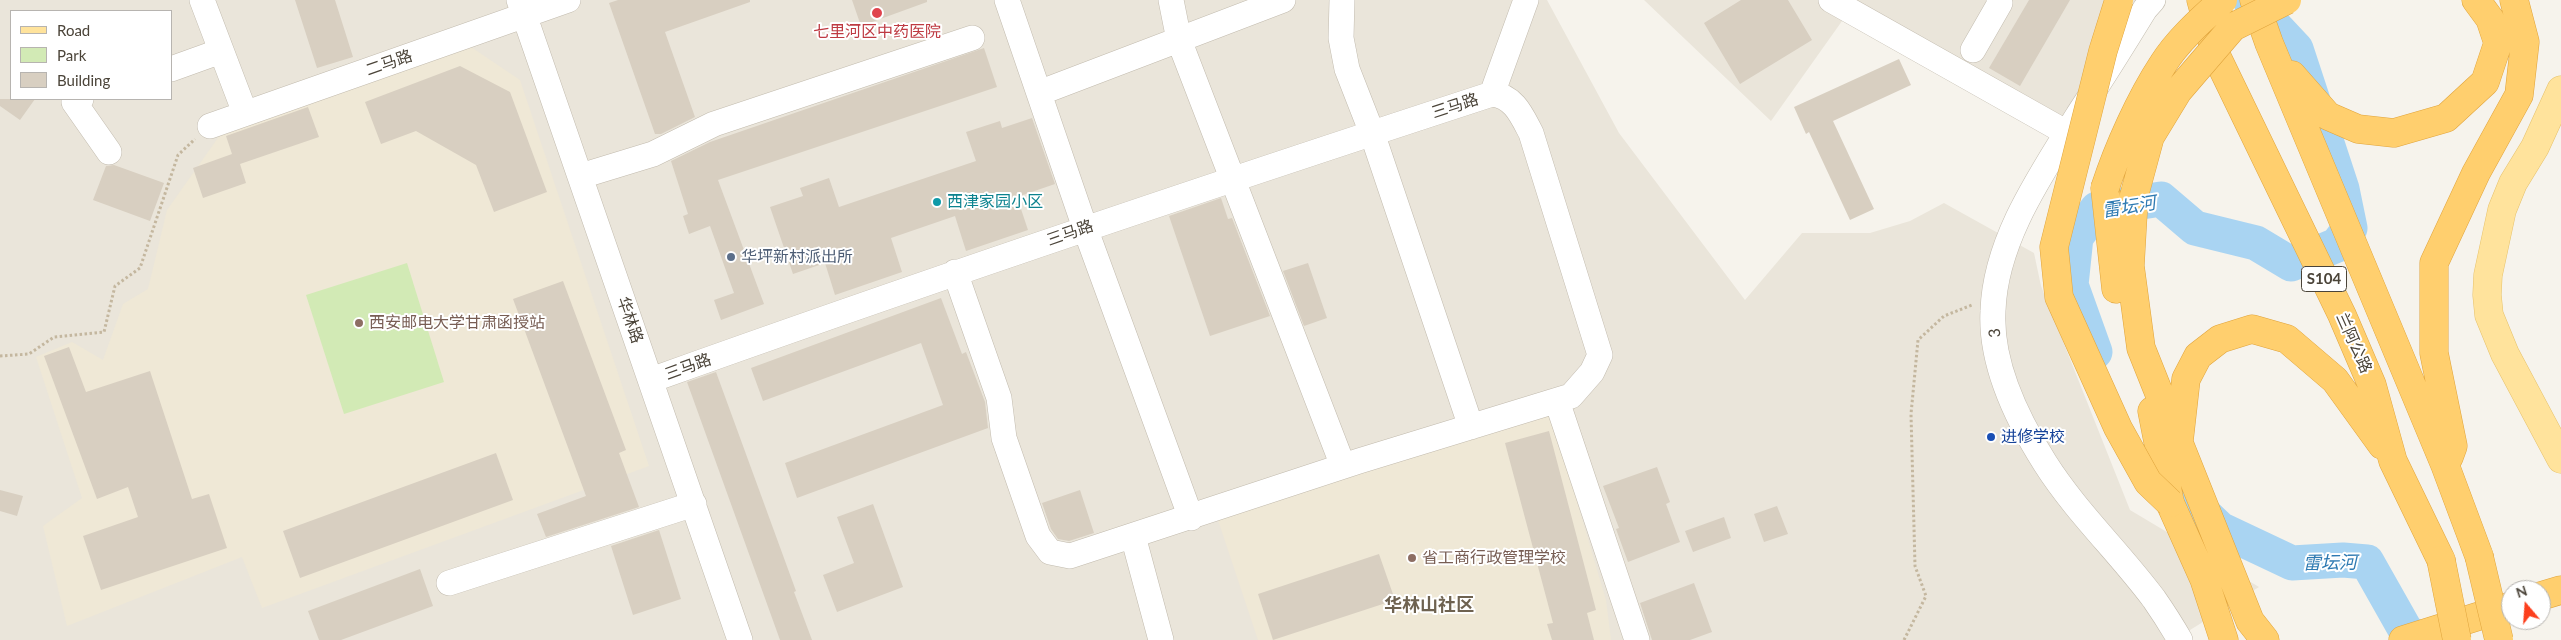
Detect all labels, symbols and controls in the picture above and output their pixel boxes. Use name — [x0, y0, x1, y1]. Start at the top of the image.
marker: 七里河区中药医院 — [870, 6, 884, 20]
legend — [10, 10, 172, 100]
text: Road — [57, 21, 90, 39]
place label: 七里河区中药医院 — [813, 22, 941, 42]
text: Park — [57, 46, 86, 64]
street label: 二马路 — [363, 46, 415, 80]
text: Building — [57, 71, 110, 89]
street label: 三马路 — [1429, 89, 1481, 123]
place label: 西津家园小区 — [947, 192, 1043, 212]
water label: 雷坛河 — [2101, 192, 2157, 222]
marker: 西津家园小区 — [931, 196, 943, 208]
street label: 三马路 — [1044, 216, 1096, 250]
place label: 华坪新村派出所 — [741, 247, 853, 267]
marker: 华坪新村派出所 — [725, 251, 737, 263]
road number: S104 — [2302, 266, 2346, 292]
street label: 华林路 — [613, 294, 647, 346]
street label: 兰阿公路 — [2332, 310, 2376, 376]
place label: 西安邮电大学甘肃函授站 — [369, 313, 545, 333]
marker: 西安邮电大学甘肃函授站 — [353, 317, 365, 329]
street label: 3 — [1985, 327, 2005, 339]
street label: 三马路 — [662, 350, 714, 384]
place label: 进修学校 — [2001, 427, 2065, 447]
marker: 进修学校 — [1985, 431, 1997, 443]
place label: 省工商行政管理学校 — [1422, 548, 1566, 568]
marker: 省工商行政管理学校 — [1406, 552, 1418, 564]
water label: 雷坛河 — [2303, 552, 2357, 574]
north arrow — [2501, 580, 2551, 630]
text: N — [2514, 581, 2529, 601]
district label: 华林山社区 — [1384, 594, 1474, 616]

